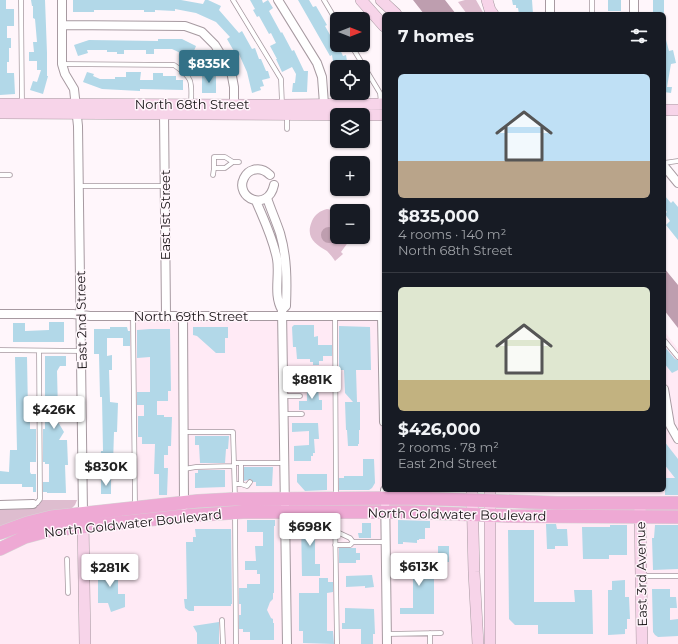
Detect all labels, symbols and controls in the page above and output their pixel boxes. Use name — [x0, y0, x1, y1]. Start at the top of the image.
north arrow — [330, 12, 370, 52]
map controls — [330, 12, 370, 244]
icon: filters — [628, 25, 650, 47]
text: 7 homes — [398, 26, 474, 46]
pin: $835K — [181, 50, 237, 84]
text: $835K — [188, 55, 230, 71]
button: locate — [330, 60, 370, 100]
street label: North 68th Street — [135, 96, 249, 112]
icon: home — [488, 100, 560, 172]
button: layers — [330, 108, 370, 148]
button: + — [330, 156, 370, 196]
street label: East 1st Street — [157, 170, 173, 260]
button: − — [330, 204, 370, 244]
text: $835,000 — [398, 206, 479, 226]
text: 4 rooms · 140 m² — [398, 226, 506, 242]
text: North 68th Street — [398, 242, 513, 258]
street label: East 2nd Street — [72, 270, 90, 370]
street label: North 69th Street — [134, 308, 248, 324]
icon: home — [488, 313, 560, 385]
pin: $881K — [284, 366, 340, 400]
text: $881K — [292, 371, 332, 387]
pin: $426K — [26, 396, 82, 430]
text: $426K — [33, 401, 75, 417]
text: $426,000 — [398, 419, 481, 439]
text: 2 rooms · 78 m² — [398, 439, 499, 455]
pin: $830K — [78, 453, 134, 487]
text: East 2nd Street — [398, 455, 497, 471]
text: $830K — [84, 458, 128, 474]
street label: North Goldwater Boulevard — [368, 504, 546, 524]
street label: North Goldwater Boulevard — [43, 506, 223, 540]
pin: $698K — [282, 513, 338, 547]
text: $698K — [288, 518, 332, 534]
street label: East 3rd Avenue — [632, 521, 650, 627]
pin: $613K — [391, 553, 447, 587]
pin: $281K — [82, 554, 138, 588]
text: $613K — [400, 558, 439, 574]
text: $281K — [90, 559, 130, 575]

